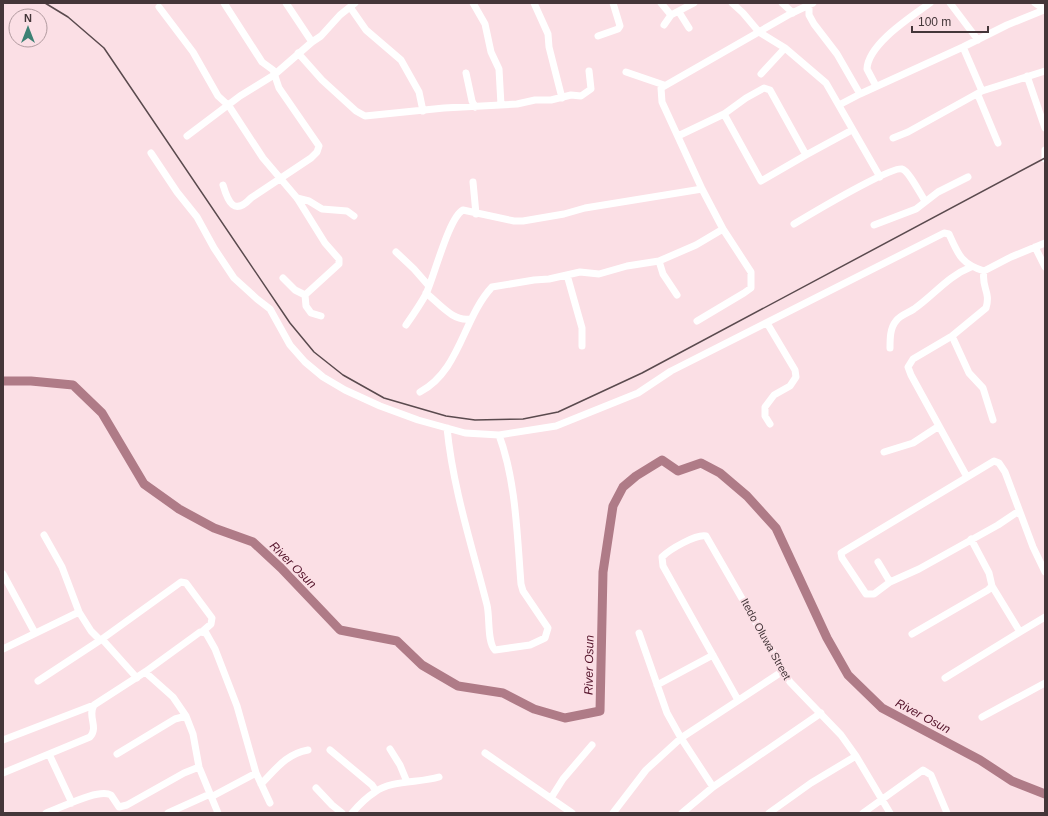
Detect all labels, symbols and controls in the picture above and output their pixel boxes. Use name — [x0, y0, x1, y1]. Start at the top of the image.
north arrow — [8, 8, 48, 48]
scale bar — [912, 8, 988, 34]
text: N — [24, 12, 32, 24]
text: 100 m — [918, 15, 951, 29]
water label: River Osun — [267, 539, 319, 591]
street label: Itedo Oluwa Street — [739, 596, 793, 682]
water label: River Osun — [581, 635, 597, 695]
water label: River Osun — [893, 696, 953, 736]

